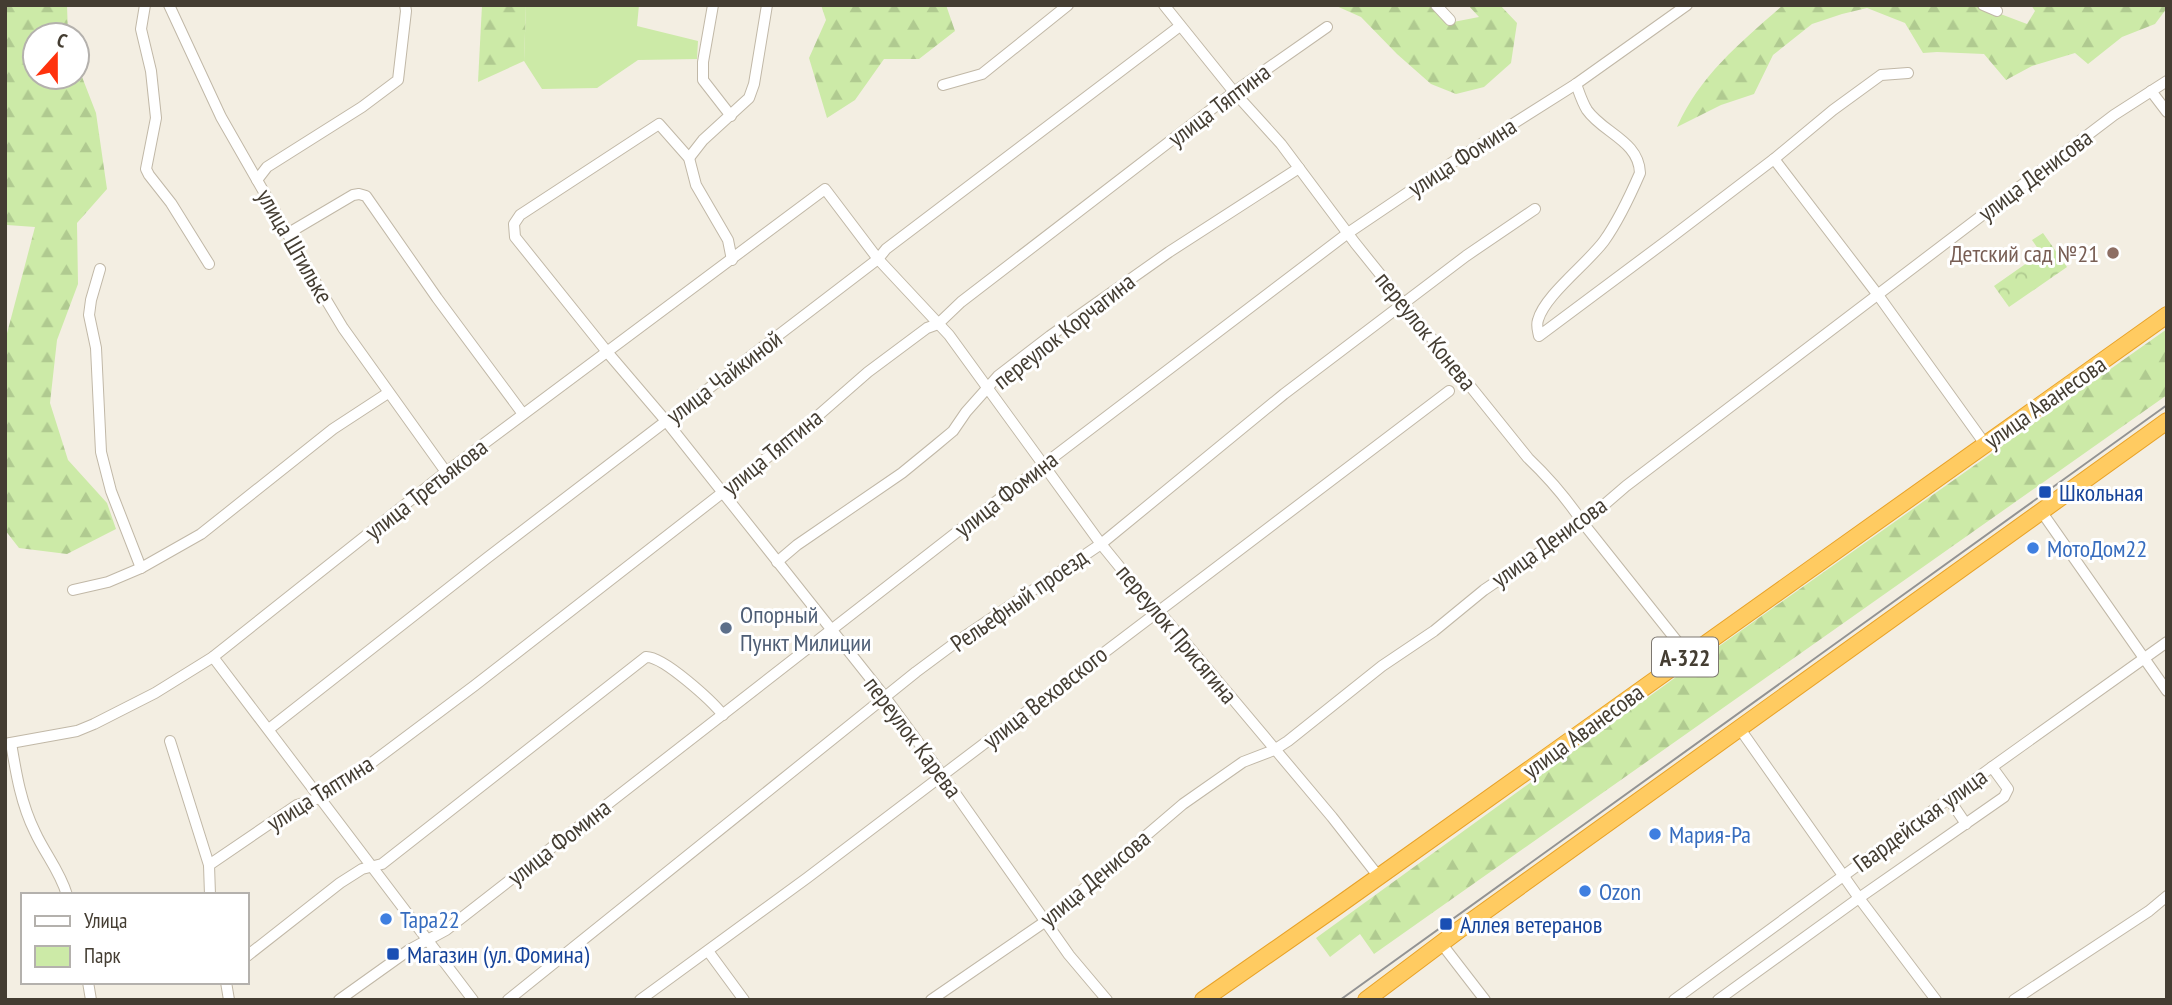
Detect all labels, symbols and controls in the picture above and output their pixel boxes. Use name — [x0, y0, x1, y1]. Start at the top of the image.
north arrow — [21, 21, 91, 91]
text: С — [54, 27, 71, 53]
street label: улица Тяптина — [1162, 56, 1276, 154]
street label: улица Фомина — [1402, 111, 1522, 203]
street label: улица Денисова — [1972, 122, 2098, 228]
street label: улица Штильке — [250, 183, 340, 309]
place label: Детский сад №21 — [1950, 238, 2099, 269]
marker: Детский сад №21 — [2105, 245, 2121, 261]
street label: переулок Конева — [1369, 265, 1483, 397]
street label: переулок Корчагина — [987, 266, 1141, 396]
street label: улица Чайкиной — [660, 323, 788, 431]
street label: улица Аванесова — [1978, 349, 2112, 455]
street label: улица Тяптина — [716, 402, 828, 502]
street label: улица Третьякова — [358, 431, 494, 547]
street label: улица Фомина — [948, 444, 1064, 544]
place label: Школьная — [2059, 477, 2143, 508]
marker: Школьная — [2037, 484, 2053, 500]
street label: улица Денисова — [1485, 490, 1613, 594]
place label: МотоДом22 — [2047, 533, 2147, 564]
marker: МотоДом22 — [2025, 540, 2041, 556]
street label: Рельефный проезд — [945, 541, 1094, 659]
street label: переулок Присягина — [1110, 558, 1244, 710]
place label: Опорный Пункт Милиции — [740, 599, 871, 658]
marker: Опорный Пункт Милиции — [718, 620, 734, 636]
road number: А-322 — [1652, 638, 1718, 677]
street label: улица Веховского — [976, 639, 1114, 755]
street label: переулок Карева — [857, 670, 969, 804]
street label: улица Аванесова — [1516, 677, 1650, 785]
street label: улица Тяптина — [261, 748, 379, 838]
street label: Гвардейская улица — [1847, 761, 1993, 879]
street label: улица Фомина — [501, 792, 617, 892]
place label: Мария-Ра — [1669, 819, 1751, 850]
street label: улица Денисова — [1033, 823, 1157, 933]
marker: Мария-Ра — [1647, 826, 1663, 842]
place label: Ozon — [1599, 876, 1641, 907]
marker: Ozon — [1577, 883, 1593, 899]
legend — [21, 893, 248, 984]
place label: Тара22 — [400, 904, 460, 935]
text: Улица — [84, 907, 127, 934]
place label: Аллея ветеранов — [1460, 909, 1602, 940]
marker: Тара22 — [378, 911, 394, 927]
marker: Аллея ветеранов — [1438, 916, 1454, 932]
place label: Магазин (ул. Фомина) — [407, 939, 590, 970]
text: Парк — [84, 942, 121, 969]
marker: Магазин (ул. Фомина) — [385, 946, 401, 962]

